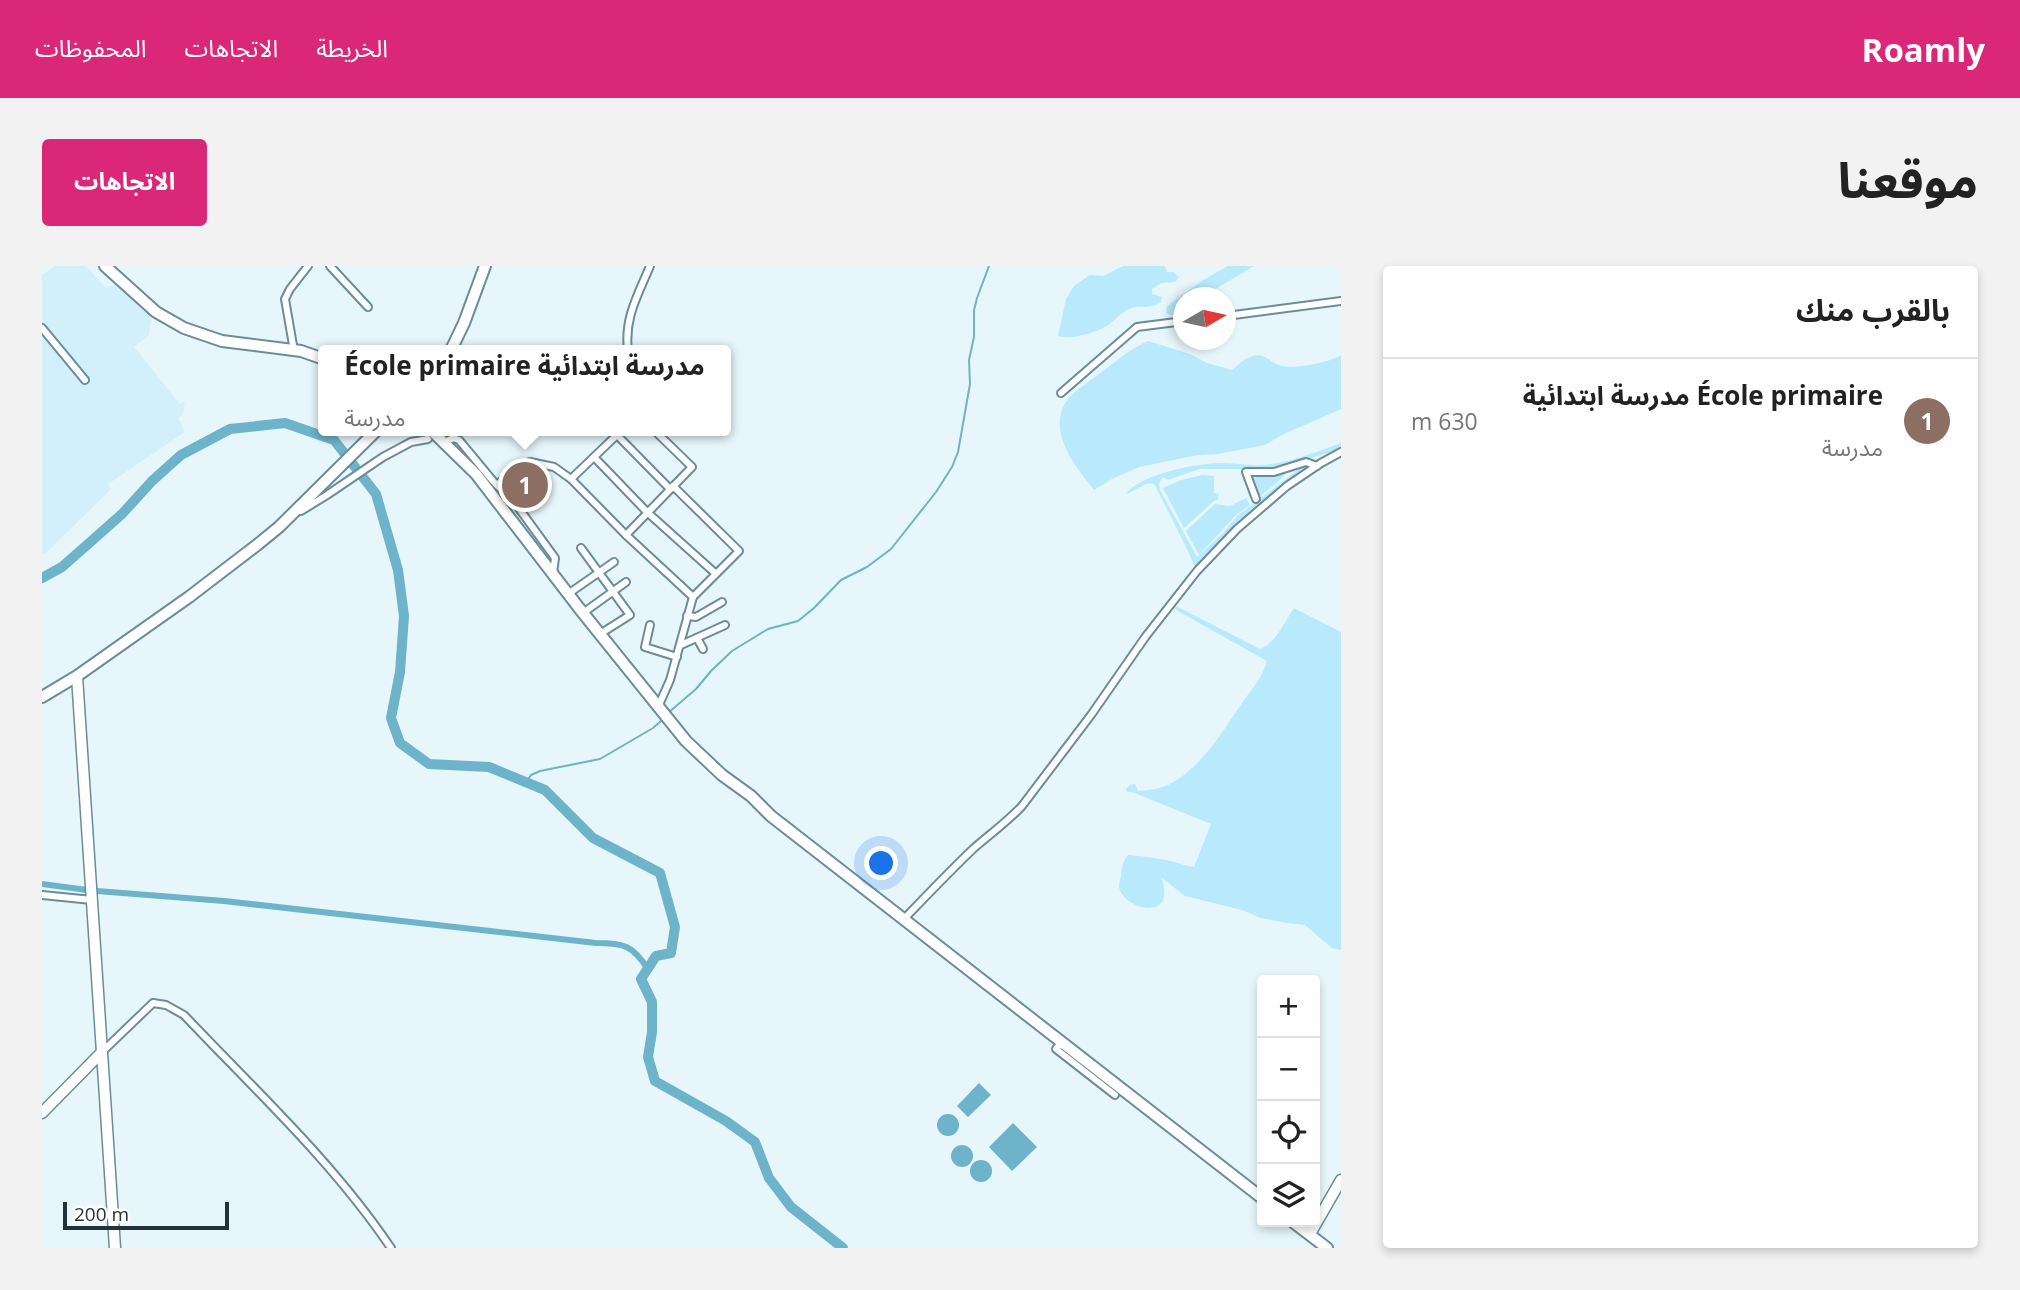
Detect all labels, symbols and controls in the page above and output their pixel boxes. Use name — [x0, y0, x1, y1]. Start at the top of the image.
text: Roamly — [1862, 27, 1985, 72]
text: المحفوظات — [35, 31, 146, 64]
text: الاتجاهات — [184, 31, 278, 64]
text: الخريطة — [316, 31, 388, 64]
button: الاتجاهات — [42, 139, 207, 226]
text: موقعنا — [1838, 146, 1978, 212]
north arrow — [1173, 287, 1236, 350]
text: بالقرب منك — [1796, 289, 1950, 330]
popup — [318, 345, 731, 436]
text: École primaire مدرسة ابتدائية — [344, 347, 705, 383]
text: École primaire مدرسة ابتدائية — [1523, 377, 1883, 413]
text: مدرسة — [344, 401, 406, 433]
text: 630 m — [1411, 405, 1478, 437]
text: 1 — [1920, 405, 1934, 437]
text: مدرسة — [1822, 431, 1883, 463]
pin: 1 — [502, 459, 548, 511]
your location — [864, 846, 898, 880]
map controls — [1257, 975, 1320, 1227]
button: + — [1257, 975, 1320, 1038]
button: − — [1257, 1038, 1320, 1101]
button: locate — [1257, 1101, 1320, 1164]
button: layers — [1257, 1164, 1320, 1227]
scale bar — [63, 1199, 229, 1231]
text: 200 m — [74, 1201, 129, 1227]

